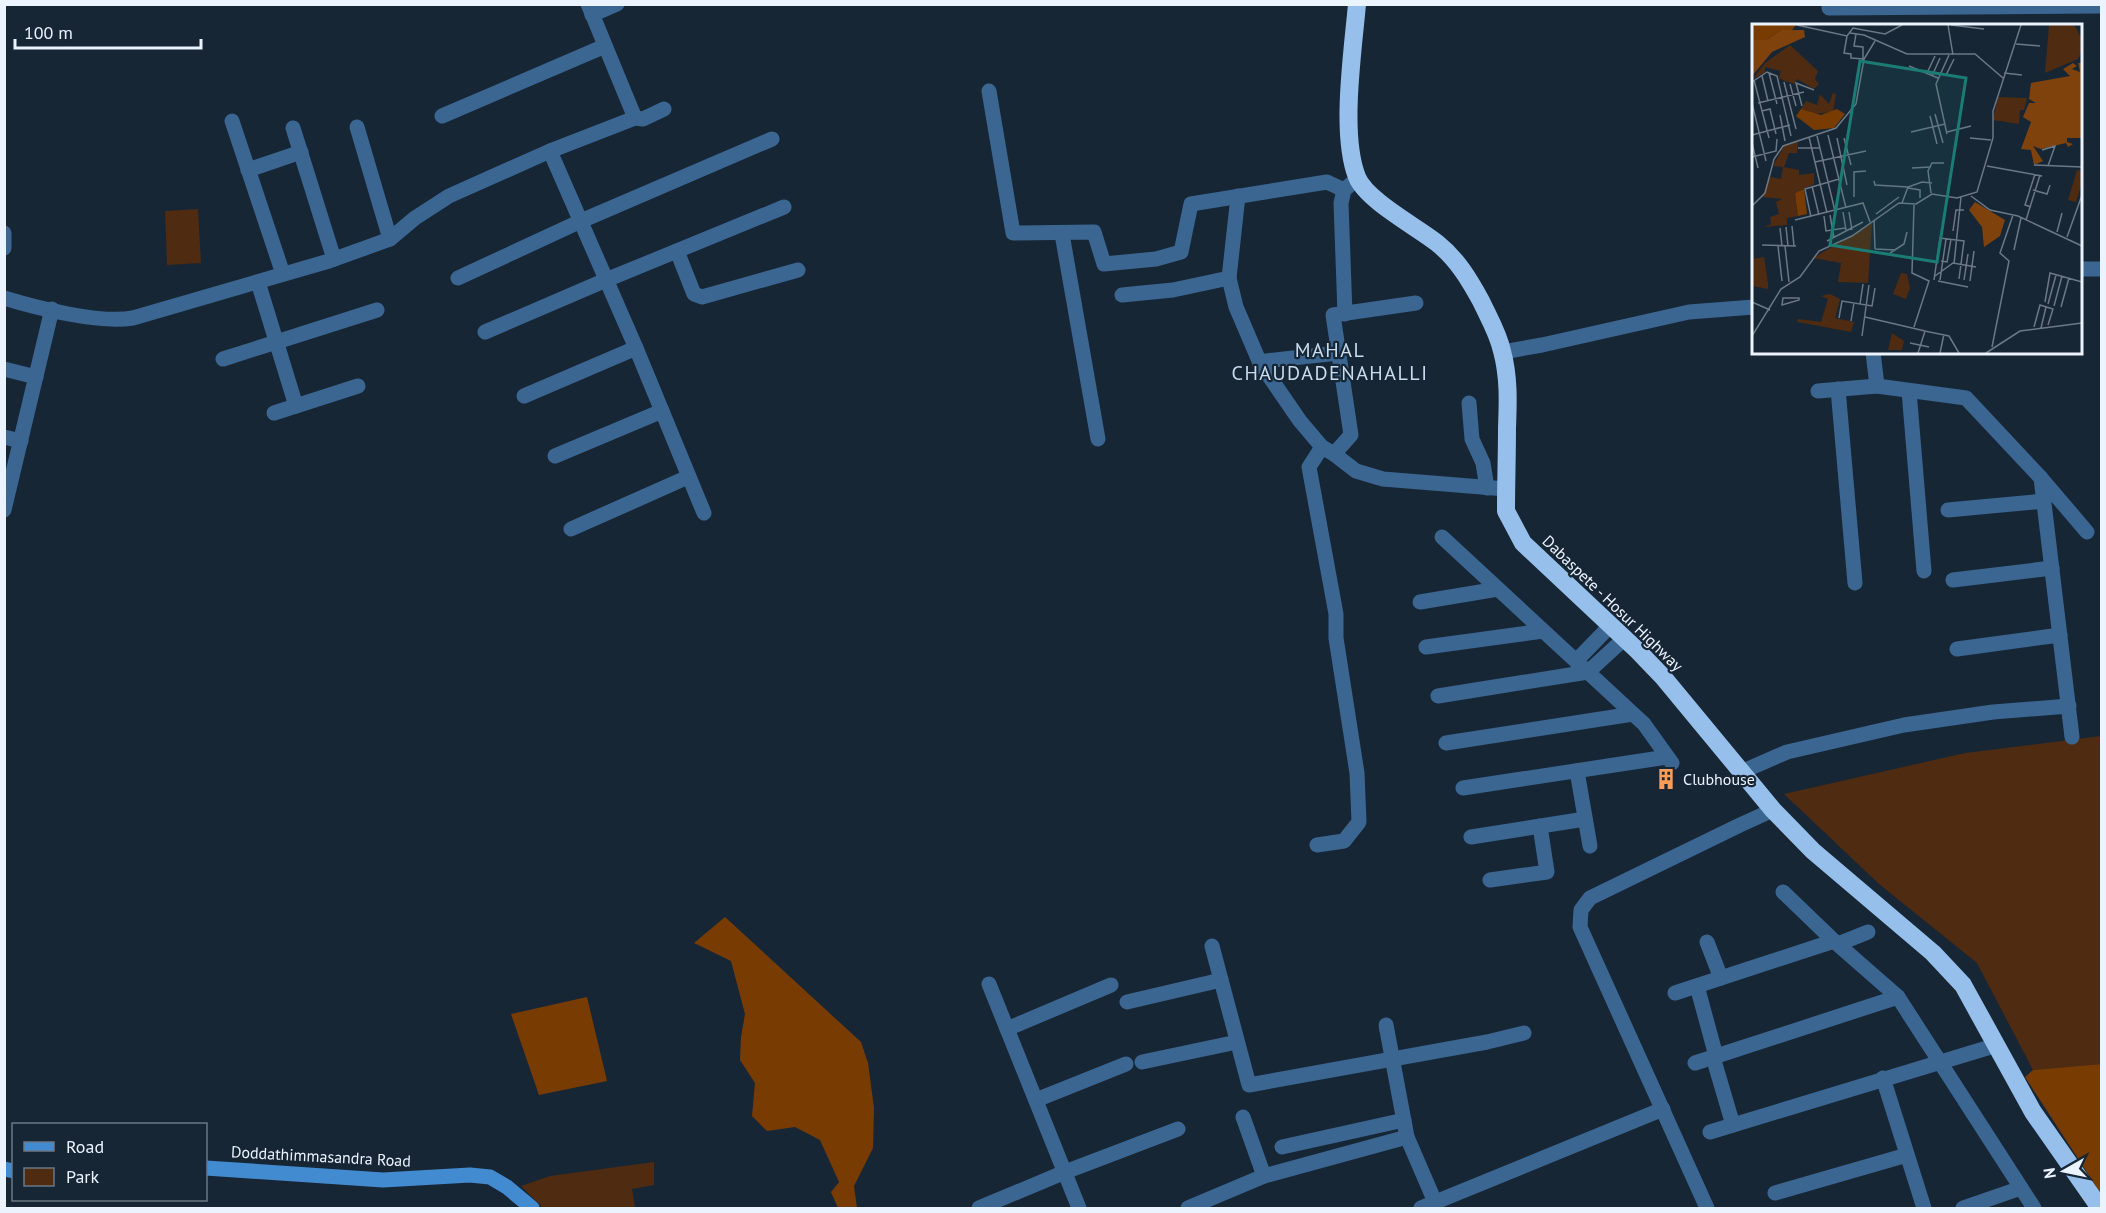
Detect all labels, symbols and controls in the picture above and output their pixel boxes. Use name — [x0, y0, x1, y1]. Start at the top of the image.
scale bar — [15, 12, 201, 50]
text: 100 m — [24, 21, 73, 44]
inset map — [1752, 24, 2082, 354]
district label: MAHAL CHAUDADENAHALLI — [1232, 337, 1428, 386]
street label: Dabaspete - Hosur Highway — [1539, 531, 1688, 676]
building icon: Clubhouse — [1654, 767, 1678, 791]
place label: Clubhouse — [1683, 769, 1755, 789]
legend — [12, 1123, 207, 1201]
text: Road — [66, 1135, 104, 1158]
street label: Doddathimmasandra Road — [231, 1141, 411, 1171]
north arrow — [2034, 1141, 2094, 1201]
text: Park — [66, 1165, 99, 1188]
text: N — [2038, 1167, 2060, 1180]

